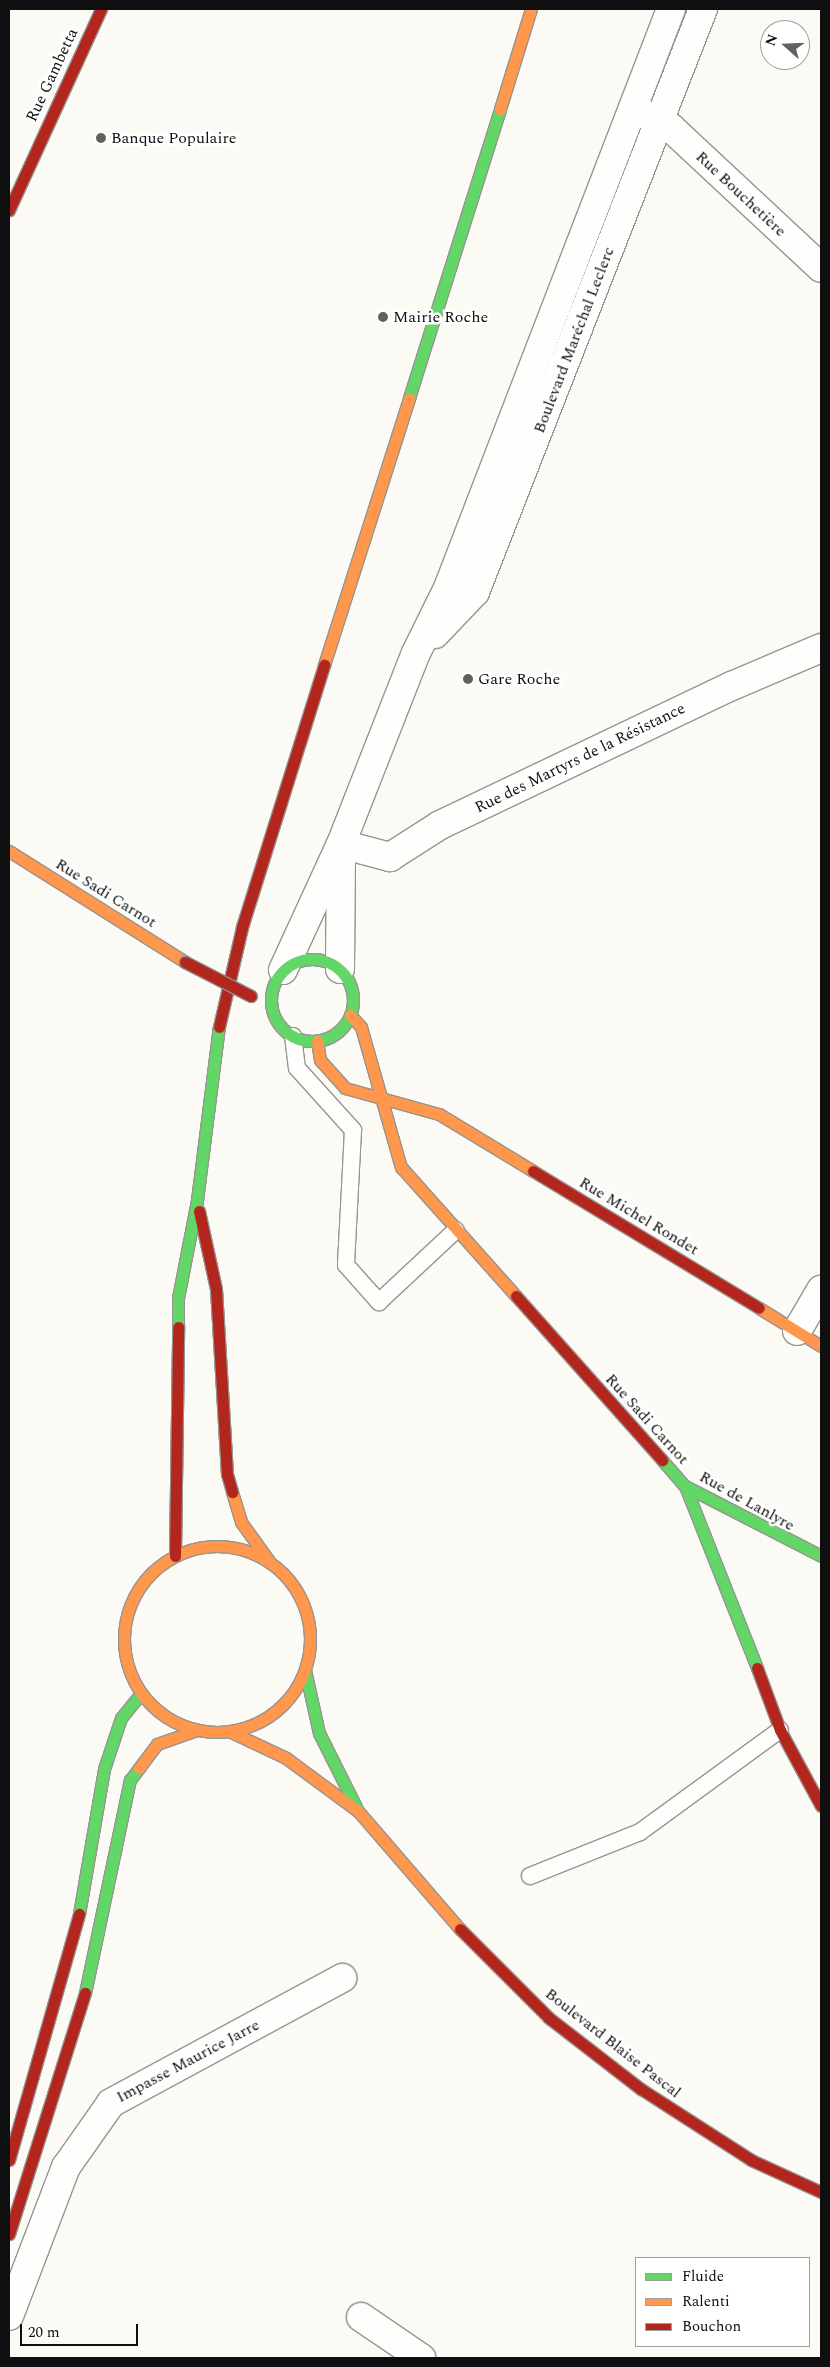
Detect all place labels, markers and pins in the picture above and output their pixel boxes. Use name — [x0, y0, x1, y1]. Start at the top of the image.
place label: Banque Populaire — [111, 128, 237, 148]
marker: Banque Populaire — [95, 132, 107, 144]
place label: Mairie Roche — [393, 307, 488, 327]
marker: Mairie Roche — [377, 311, 389, 323]
place label: Gare Roche — [478, 669, 560, 689]
marker: Gare Roche — [462, 673, 474, 685]

